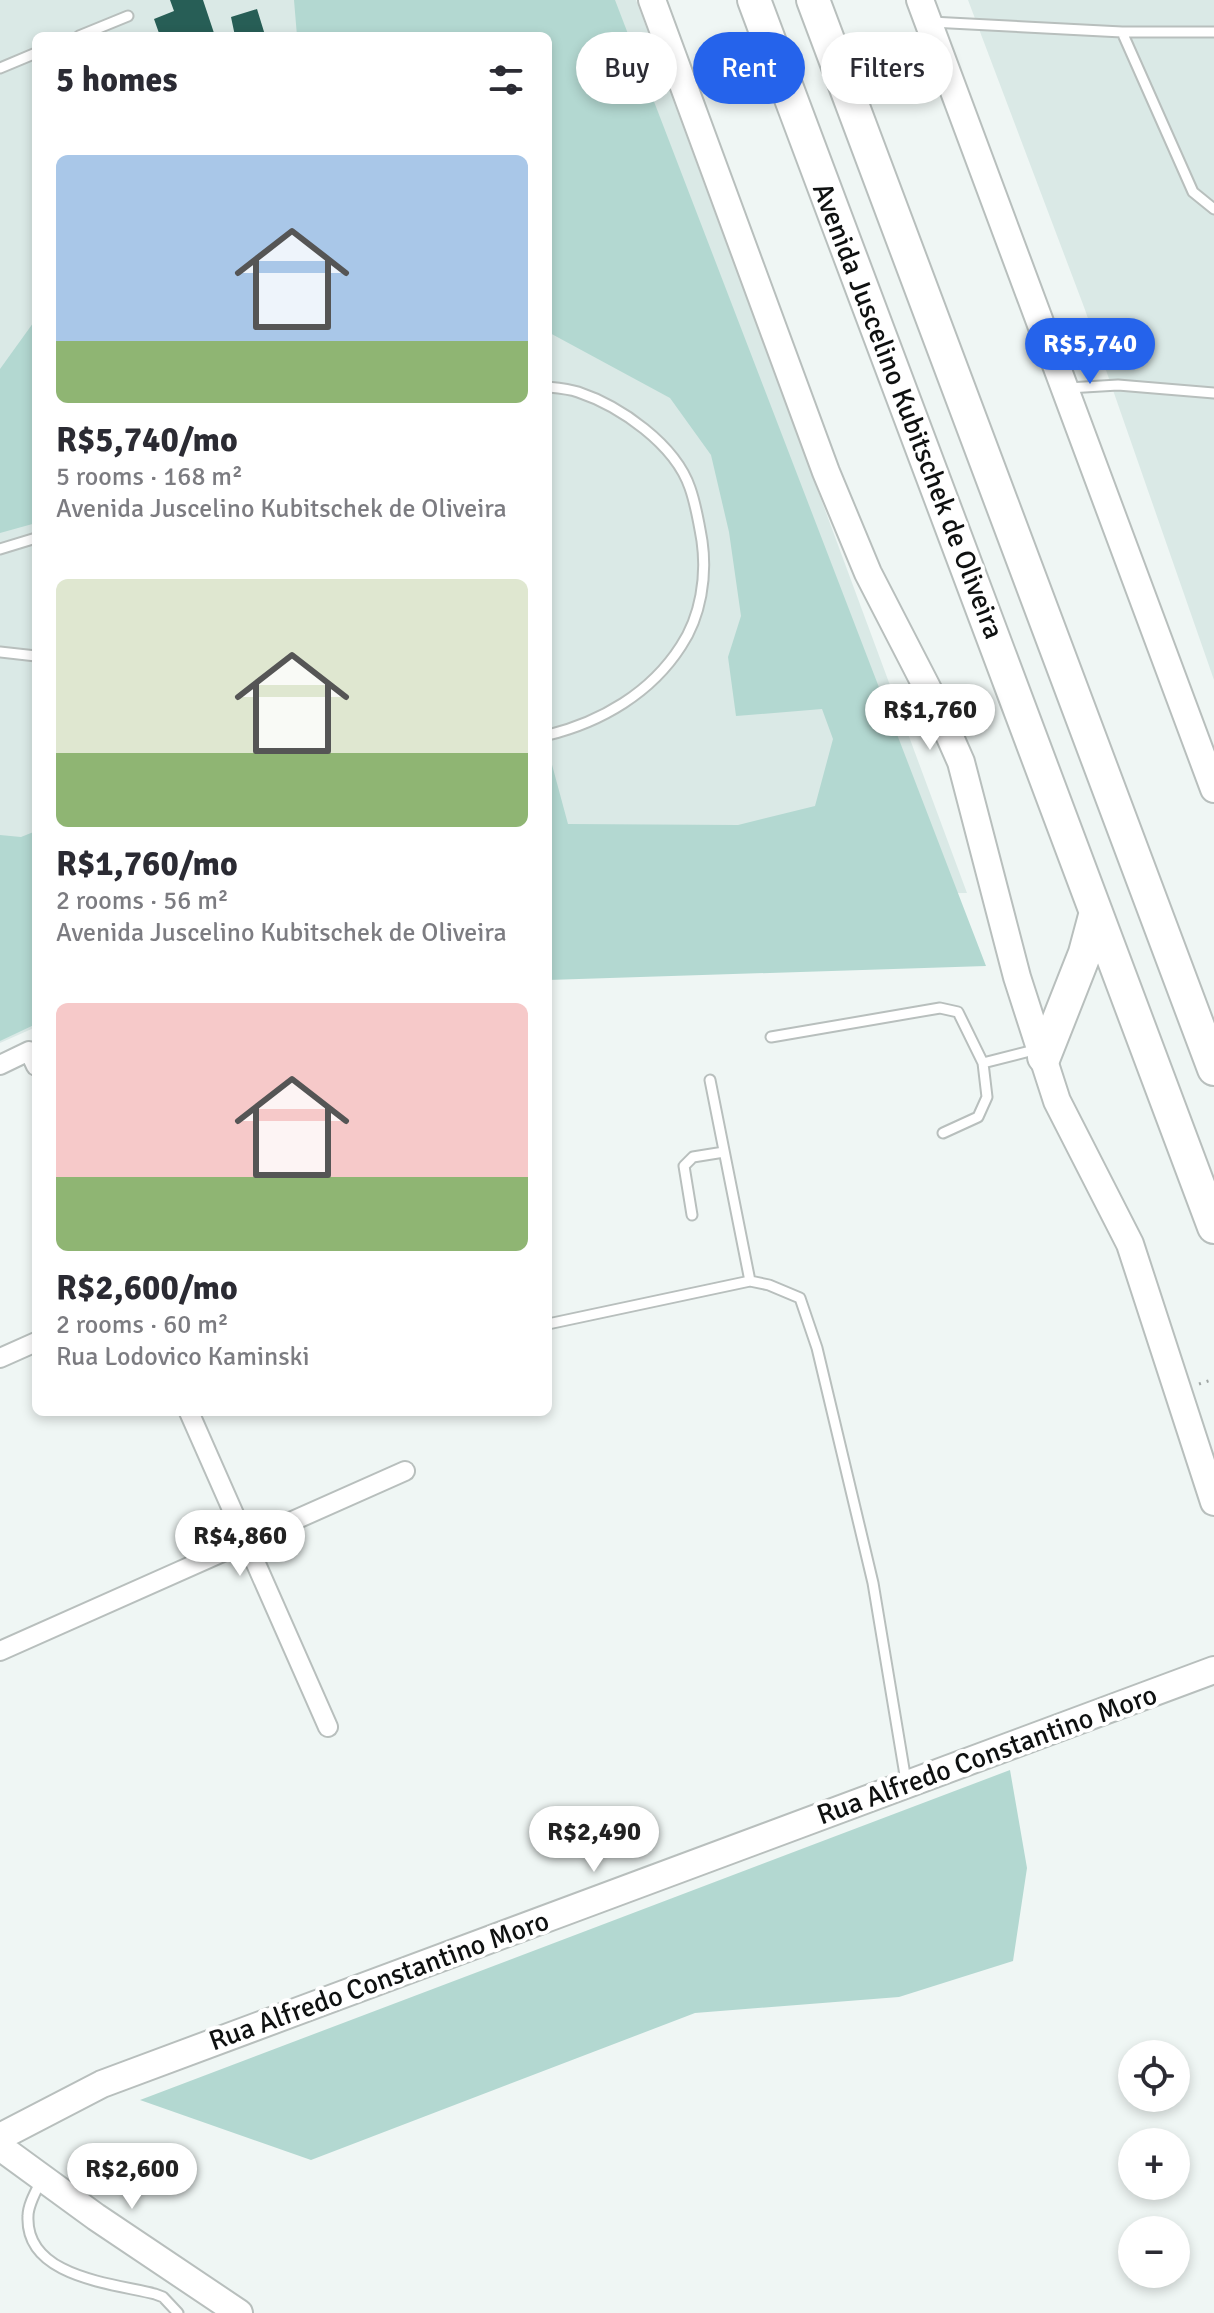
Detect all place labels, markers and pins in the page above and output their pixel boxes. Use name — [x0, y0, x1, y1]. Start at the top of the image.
pin: R$5,740 — [1016, 318, 1164, 386]
pin: R$1,760 — [856, 684, 1004, 752]
pin: R$4,860 — [166, 1510, 314, 1578]
pin: R$2,490 — [520, 1806, 668, 1874]
pin: R$2,600 — [58, 2143, 206, 2211]

